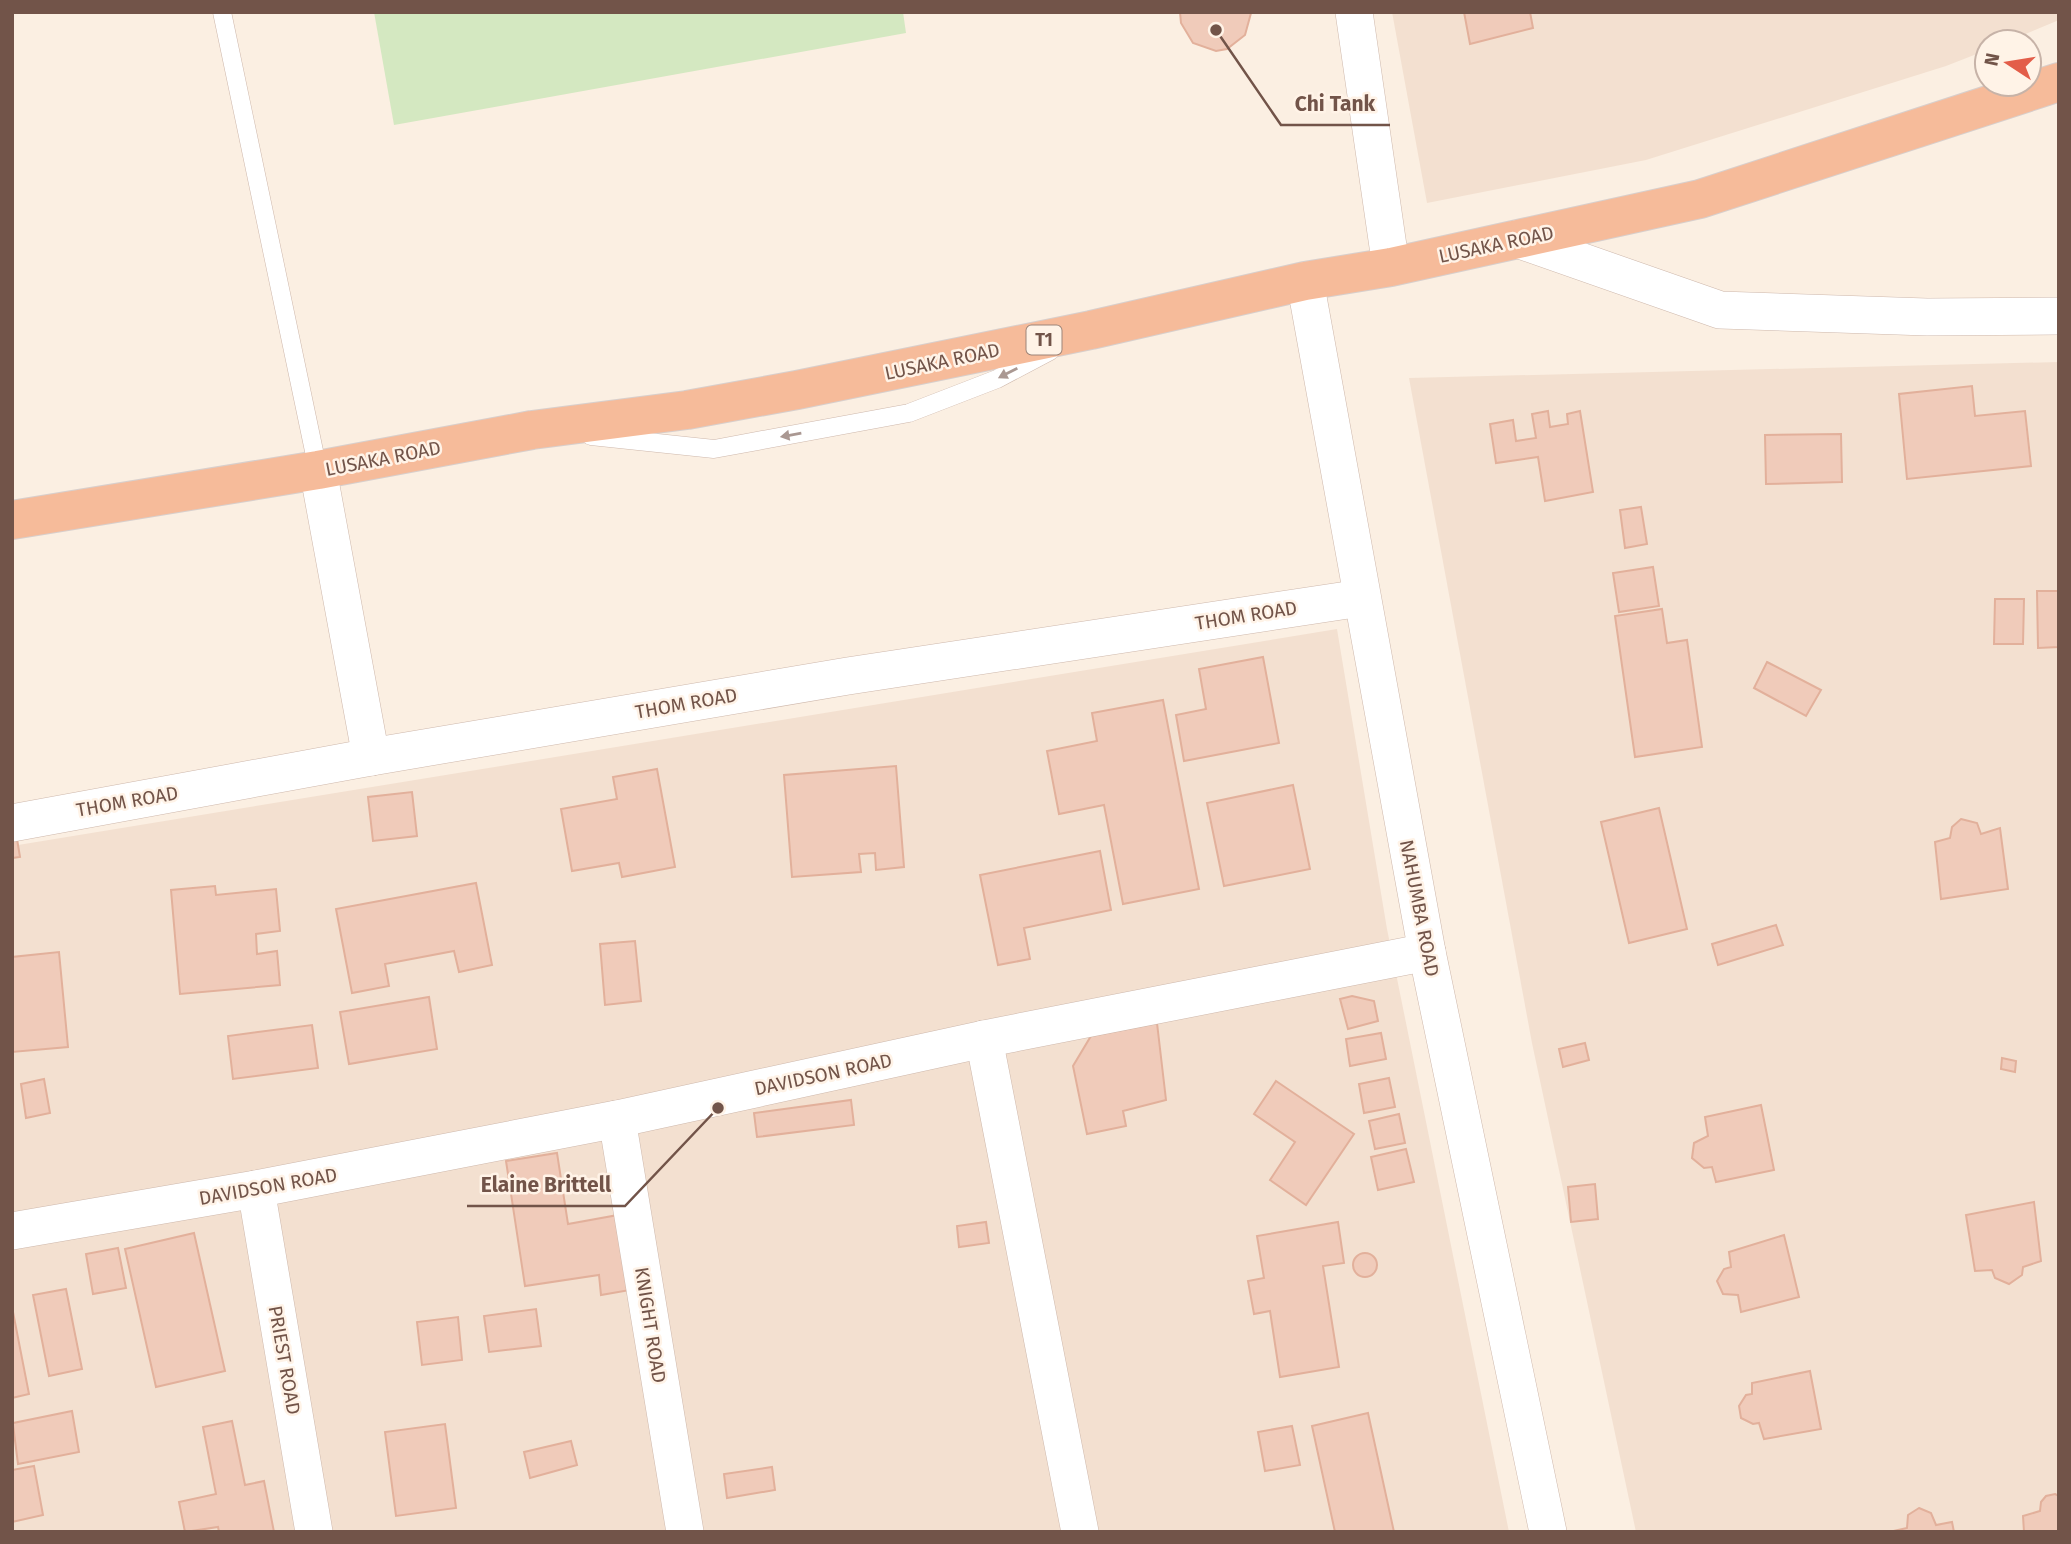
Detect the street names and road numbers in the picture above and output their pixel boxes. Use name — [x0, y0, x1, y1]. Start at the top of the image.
street label: LUSAKA ROAD — [1436, 221, 1556, 268]
road number: T1 — [1026, 326, 1062, 354]
street label: LUSAKA ROAD — [882, 338, 1002, 385]
street label: LUSAKA ROAD — [323, 436, 443, 481]
street label: THOM ROAD — [1193, 596, 1299, 635]
street label: THOM ROAD — [633, 683, 739, 724]
street label: THOM ROAD — [74, 781, 180, 822]
street label: NAHUMBA ROAD — [1395, 838, 1444, 978]
street label: DAVIDSON ROAD — [752, 1049, 894, 1100]
street label: DAVIDSON ROAD — [197, 1163, 339, 1210]
street label: KNIGHT ROAD — [630, 1266, 671, 1385]
street label: PRIEST ROAD — [264, 1304, 305, 1416]

